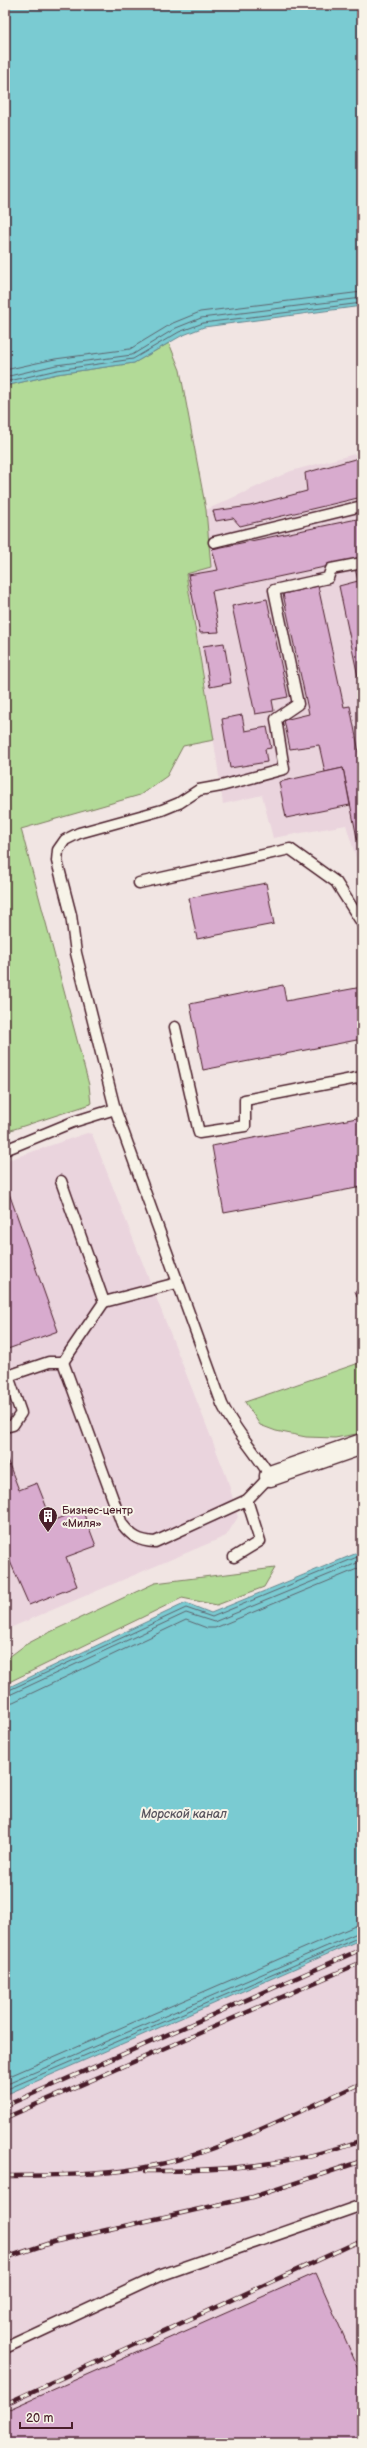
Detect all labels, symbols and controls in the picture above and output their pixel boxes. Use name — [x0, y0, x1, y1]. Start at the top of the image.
place label: Бизнес-центр «Миля» — [62, 1504, 134, 1530]
building icon: Бизнес-центр «Миля» — [37, 1505, 59, 1533]
water label: Морской канал — [141, 1807, 227, 1822]
scale bar — [20, 2404, 72, 2430]
text: 20 m — [26, 2411, 53, 2426]

